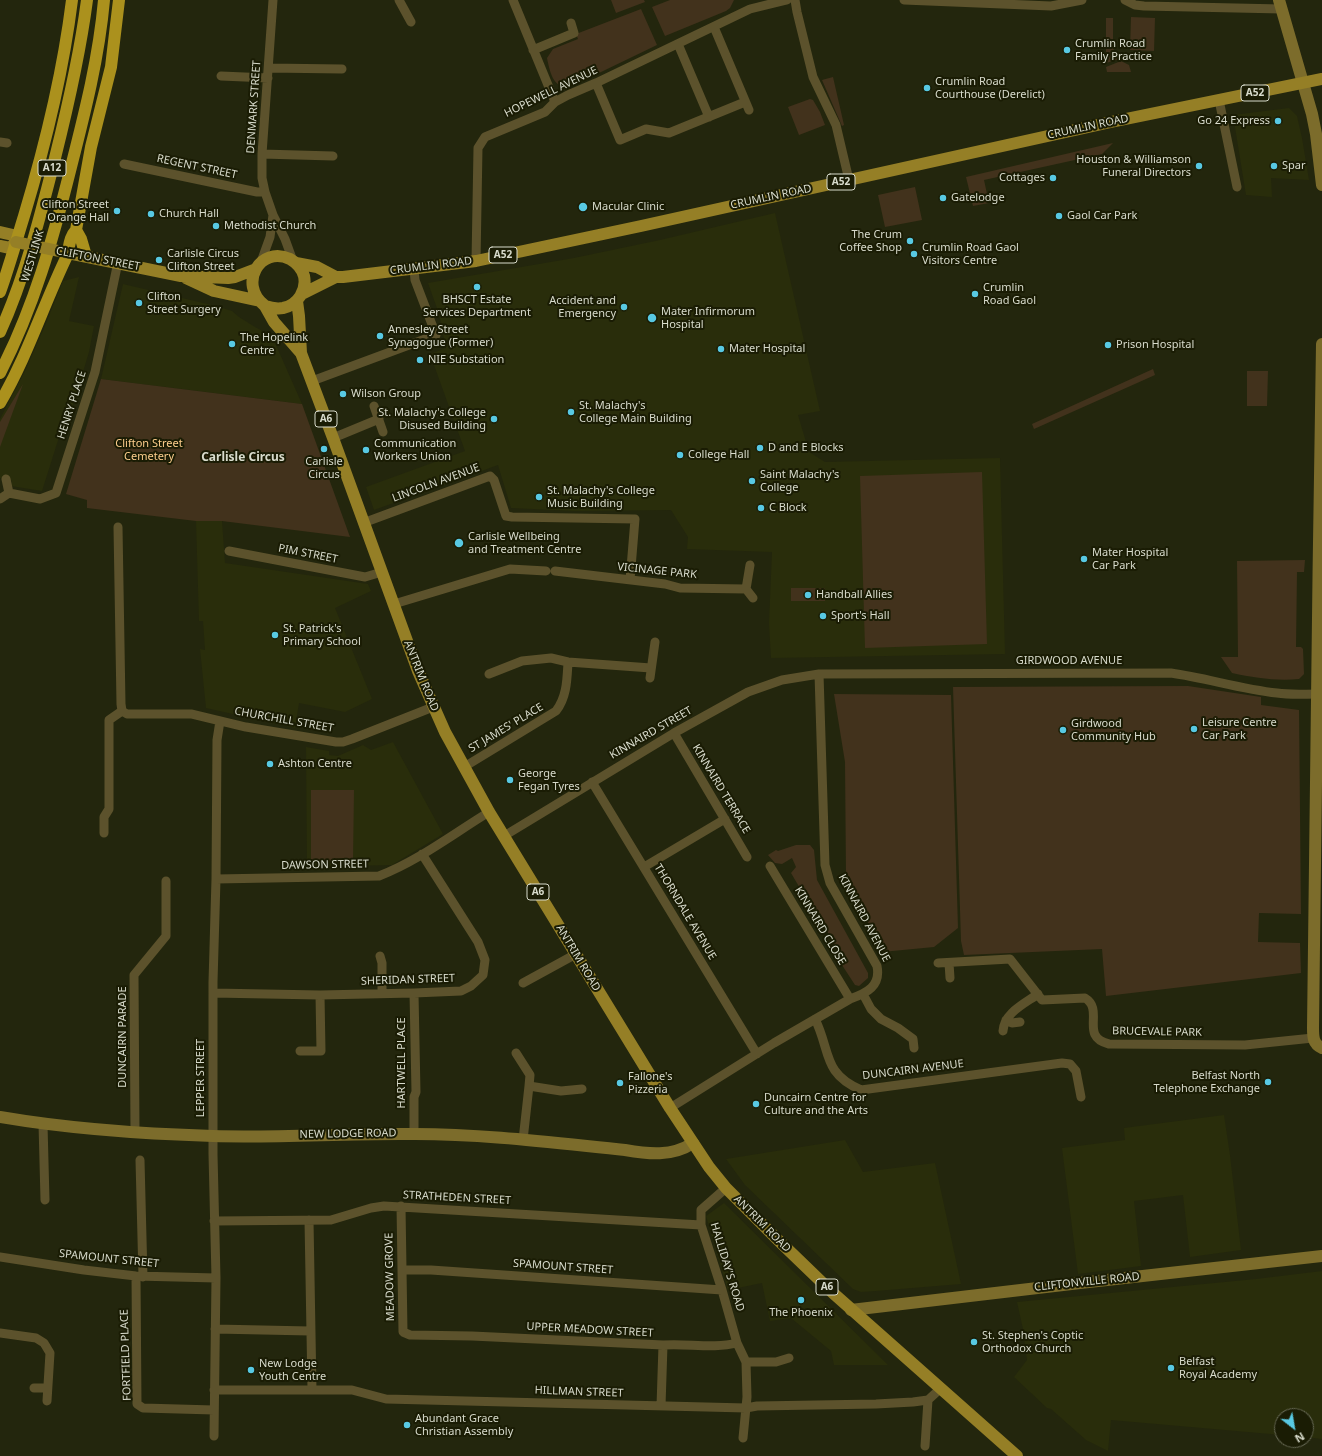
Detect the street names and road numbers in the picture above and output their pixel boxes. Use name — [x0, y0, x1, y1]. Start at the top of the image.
street label: DENMARK STREET — [244, 60, 264, 154]
street label: HOPEWELL AVENUE — [502, 64, 600, 120]
road number: A52 — [1241, 85, 1269, 101]
street label: CRUMLIN ROAD — [1046, 112, 1130, 142]
street label: REGENT STREET — [156, 152, 238, 182]
road number: A12 — [38, 160, 66, 176]
road number: A52 — [827, 174, 855, 190]
street label: CRUMLIN ROAD — [729, 182, 813, 212]
street label: WESTLINK — [19, 229, 47, 283]
street label: CLIFTON STREET — [55, 244, 141, 274]
road number: A52 — [489, 247, 517, 263]
street label: CRUMLIN ROAD — [389, 254, 473, 278]
street label: HENRY PLACE — [55, 369, 89, 441]
road number: A6 — [315, 411, 337, 427]
street label: LINCOLN AVENUE — [391, 461, 481, 505]
street label: PIM STREET — [277, 542, 339, 566]
street label: VICINAGE PARK — [617, 560, 697, 582]
street label: ANTRIM ROAD — [401, 639, 441, 713]
street label: GIRDWOOD AVENUE — [1016, 654, 1122, 668]
street label: ST JAMES' PLACE — [466, 701, 546, 755]
street label: KINNAIRD STREET — [607, 704, 695, 762]
street label: CHURCHILL STREET — [233, 705, 335, 735]
street label: KINNAIRD TERRACE — [689, 742, 753, 836]
street label: DAWSON STREET — [281, 858, 369, 872]
street label: THORNDALE AVENUE — [651, 862, 719, 962]
street label: KINNAIRD AVENUE — [835, 872, 893, 964]
road number: A6 — [527, 884, 549, 900]
street label: KINNAIRD CLOSE — [791, 884, 849, 968]
street label: ANTRIM ROAD — [553, 922, 603, 994]
street label: SHERIDAN STREET — [361, 972, 455, 988]
street label: DUNCAIRN PARADE — [116, 986, 130, 1088]
street label: HARTWELL PLACE — [395, 1017, 409, 1109]
street label: BRUCEVALE PARK — [1112, 1025, 1202, 1039]
street label: LEPPER STREET — [194, 1039, 208, 1117]
street label: DUNCAIRN AVENUE — [862, 1057, 964, 1083]
street label: NEW LODGE ROAD — [299, 1127, 397, 1141]
street label: STRATHEDEN STREET — [403, 1189, 511, 1207]
street label: ANTRIM ROAD — [731, 1193, 793, 1255]
street label: HALLIDAY'S ROAD — [707, 1221, 747, 1313]
street label: MEADOW GROVE — [383, 1233, 397, 1321]
street label: SPAMOUNT STREET — [58, 1247, 160, 1271]
street label: SPAMOUNT STREET — [512, 1257, 614, 1277]
street label: CLIFTONVILLE ROAD — [1034, 1270, 1140, 1294]
road number: A6 — [816, 1279, 838, 1295]
street label: FORTFIELD PLACE — [118, 1309, 134, 1401]
street label: UPPER MEADOW STREET — [526, 1320, 654, 1340]
street label: HILLMAN STREET — [534, 1384, 624, 1400]

